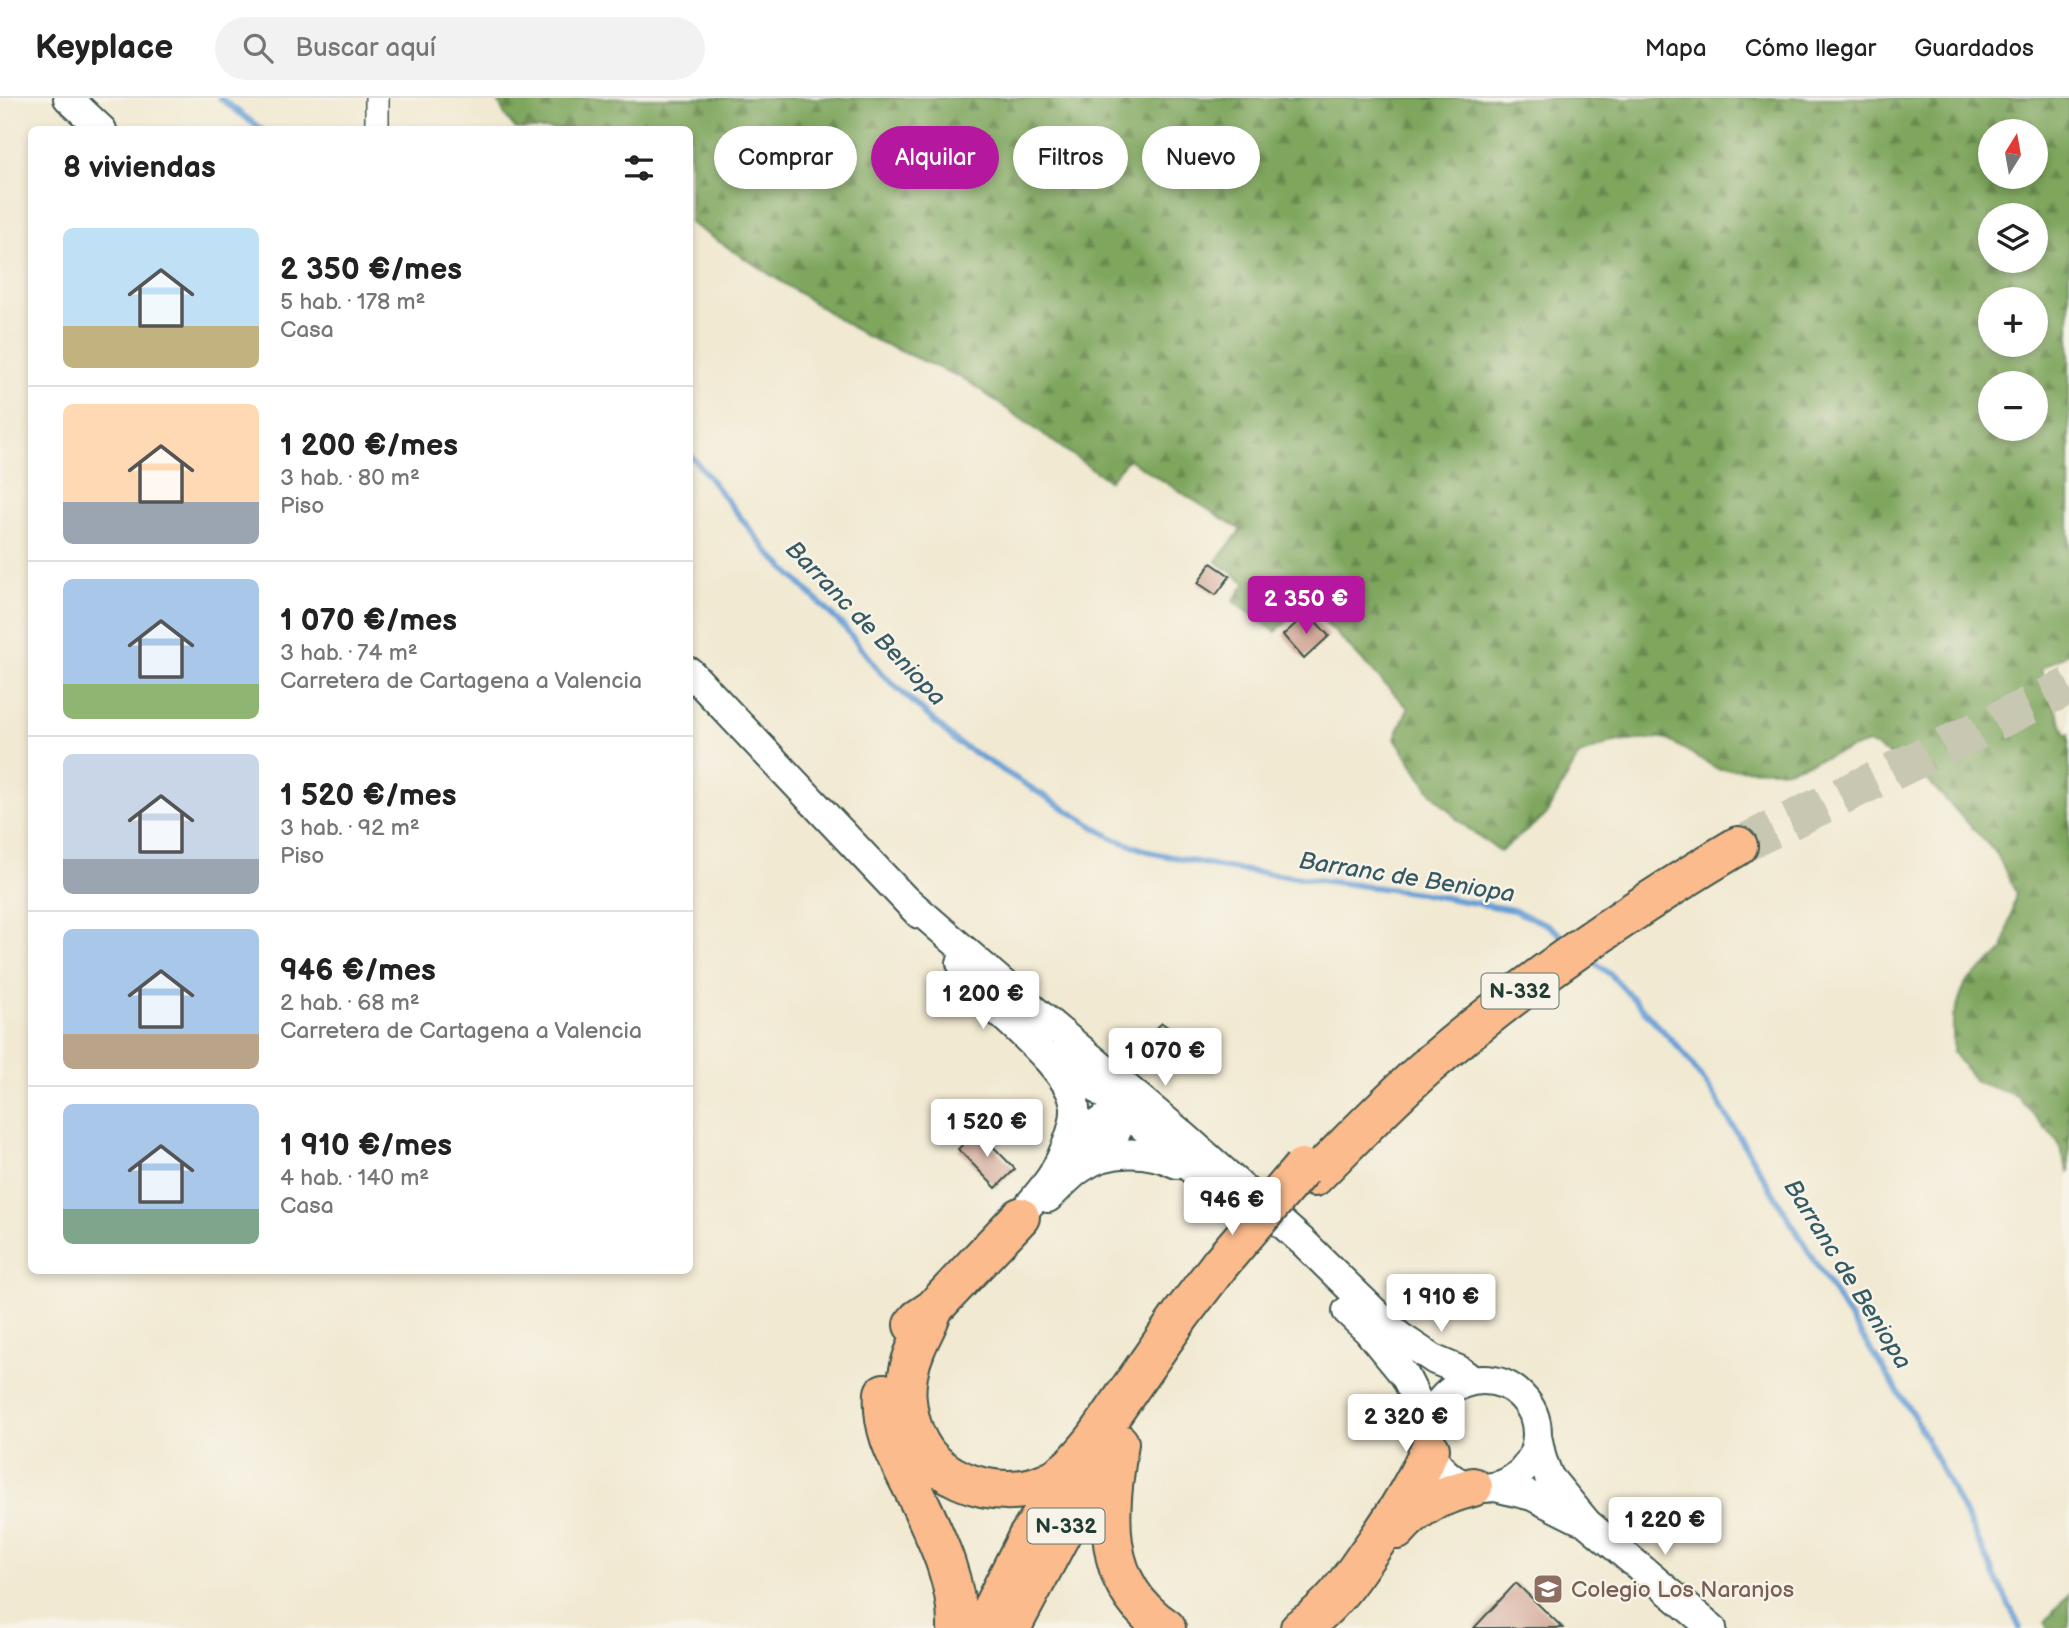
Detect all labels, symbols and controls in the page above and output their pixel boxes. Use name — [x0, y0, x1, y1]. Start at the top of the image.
search box — [215, 17, 705, 80]
text: Keyplace — [35, 28, 173, 68]
icon: search — [239, 29, 277, 67]
text: Buscar aquí — [295, 33, 436, 64]
text: Mapa — [1645, 34, 1707, 63]
text: Cómo llegar — [1745, 34, 1876, 63]
text: Guardados — [1914, 34, 2034, 63]
north arrow — [1978, 119, 2048, 189]
map controls — [1978, 119, 2048, 441]
chip: Comprar — [714, 126, 857, 189]
chip: Alquilar — [871, 126, 999, 189]
chip: Filtros — [1013, 126, 1128, 189]
chip: Nuevo — [1142, 126, 1260, 189]
icon: filters — [620, 149, 658, 187]
text: 8 viviendas — [63, 150, 216, 186]
button: layers — [1978, 203, 2048, 273]
text: 2 350 €/mes — [280, 252, 462, 288]
icon: home — [119, 256, 203, 340]
button: + — [1978, 287, 2048, 357]
text: 5 hab. · 178 m² — [280, 288, 426, 316]
text: Casa — [280, 316, 334, 344]
button: − — [1978, 371, 2048, 441]
text: 1 200 €/mes — [280, 428, 458, 464]
icon: home — [119, 432, 203, 516]
text: 3 hab. · 80 m² — [280, 464, 420, 492]
text: Piso — [280, 492, 324, 520]
water label: Barranc de Beniopa — [780, 535, 952, 712]
pin: 2 350 € — [1241, 576, 1371, 636]
text: 2 350 € — [1264, 585, 1348, 613]
text: 1 070 €/mes — [280, 603, 457, 639]
icon: home — [119, 607, 203, 691]
text: 3 hab. · 74 m² — [280, 639, 418, 667]
text: Carretera de Cartagena a Valencia — [280, 667, 642, 695]
text: 1 520 €/mes — [280, 778, 457, 814]
icon: home — [119, 782, 203, 866]
text: 3 hab. · 92 m² — [280, 814, 420, 842]
text: Piso — [280, 842, 324, 870]
water label: Barranc de Beniopa — [1297, 846, 1517, 909]
text: 946 €/mes — [280, 953, 436, 989]
icon: home — [119, 957, 203, 1041]
pin: 1 200 € — [918, 972, 1048, 1031]
road number: N-332 — [1482, 974, 1558, 1008]
text: 1 200 € — [942, 980, 1024, 1008]
text: 2 hab. · 68 m² — [280, 989, 420, 1017]
text: Carretera de Cartagena a Valencia — [280, 1017, 642, 1045]
pin: 1 070 € — [1100, 1028, 1230, 1088]
text: 1 070 € — [1125, 1037, 1205, 1065]
pin: 1 520 € — [922, 1100, 1052, 1159]
text: 1 520 € — [947, 1108, 1027, 1136]
text: 1 910 €/mes — [280, 1128, 452, 1164]
icon: home — [119, 1132, 203, 1216]
text: 4 hab. · 140 m² — [280, 1164, 429, 1192]
water label: Barranc de Beniopa — [1778, 1174, 1918, 1374]
pin: 946 € — [1183, 1178, 1281, 1237]
text: 946 € — [1200, 1186, 1264, 1214]
text: Casa — [280, 1192, 334, 1220]
pin: 1 910 € — [1376, 1274, 1506, 1334]
text: 1 910 € — [1403, 1283, 1479, 1311]
pin: 2 320 € — [1341, 1394, 1471, 1454]
text: 2 320 € — [1364, 1403, 1448, 1431]
pin: 1 220 € — [1600, 1498, 1730, 1557]
text: 1 220 € — [1625, 1506, 1705, 1534]
road number: N-332 — [1028, 1508, 1104, 1544]
school or university icon: Colegio Los Naranjos — [1531, 1572, 1565, 1606]
place label: Colegio Los Naranjos — [1571, 1576, 1794, 1604]

